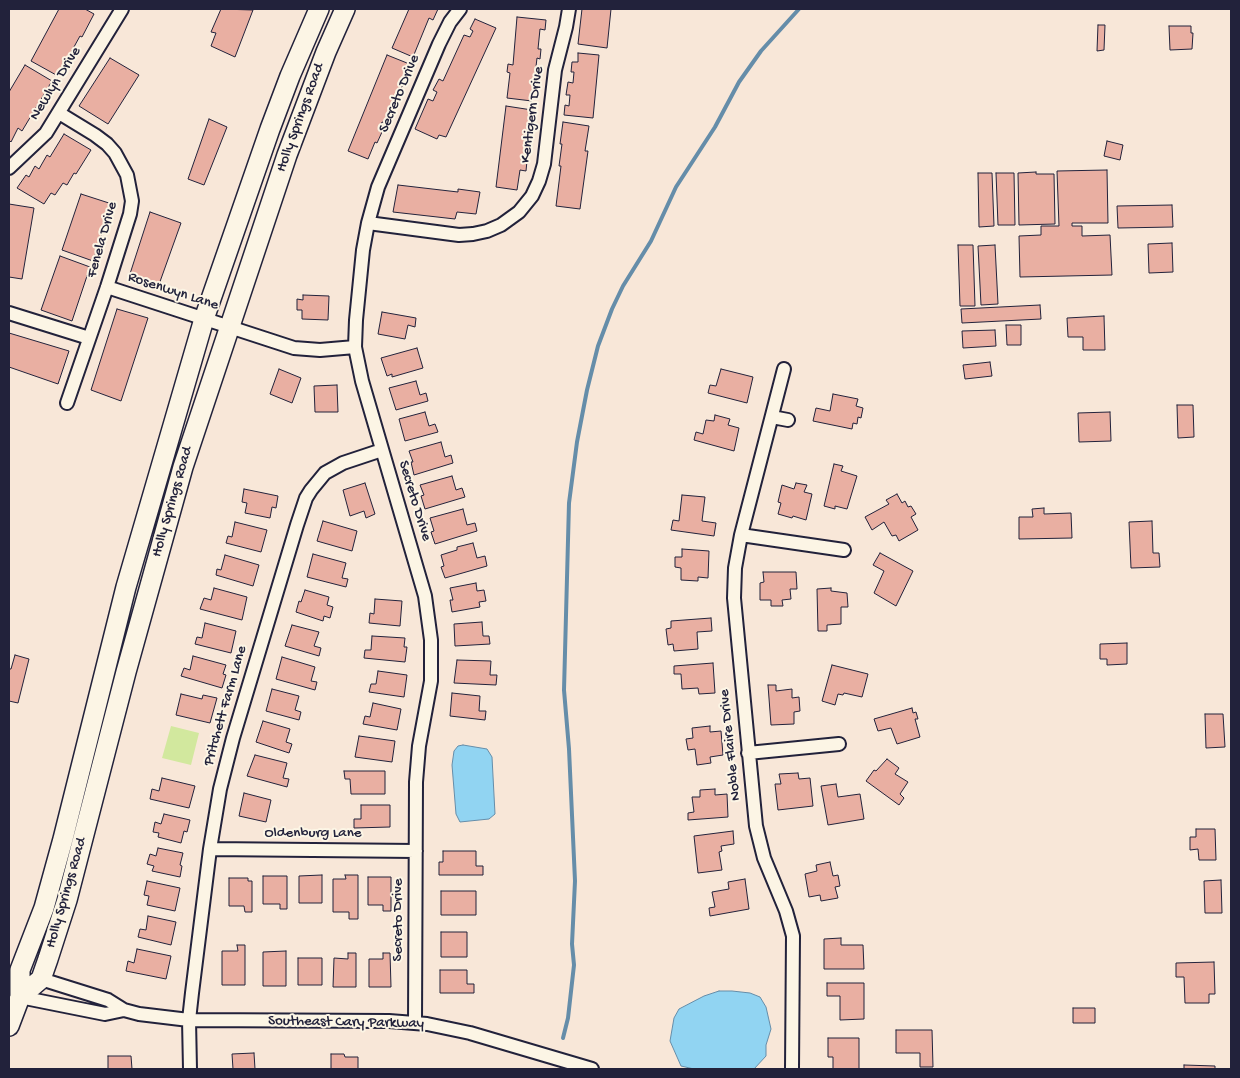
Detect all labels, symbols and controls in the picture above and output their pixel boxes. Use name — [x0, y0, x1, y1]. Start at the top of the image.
street label: Newlyn Drive — [26, 44, 86, 124]
street label: Secreto Drive — [375, 52, 425, 136]
street label: Holly Springs Road — [273, 61, 329, 175]
street label: Kentigern Drive — [517, 65, 549, 165]
street label: Fenela Drive — [84, 200, 122, 280]
street label: Rosenwyn Lane — [125, 269, 221, 315]
street label: Holly Springs Road — [149, 445, 197, 559]
street label: Secreto Drive — [393, 459, 435, 543]
street label: Pritchett Farm Lane — [200, 644, 252, 768]
street label: Noble Flaire Drive — [716, 688, 746, 802]
street label: Oldenburg Lane — [264, 825, 362, 843]
street label: Holly Springs Road — [43, 836, 91, 950]
street label: Secreto Drive — [390, 878, 408, 962]
street label: Southeast Cary Parkway — [268, 1013, 424, 1033]

